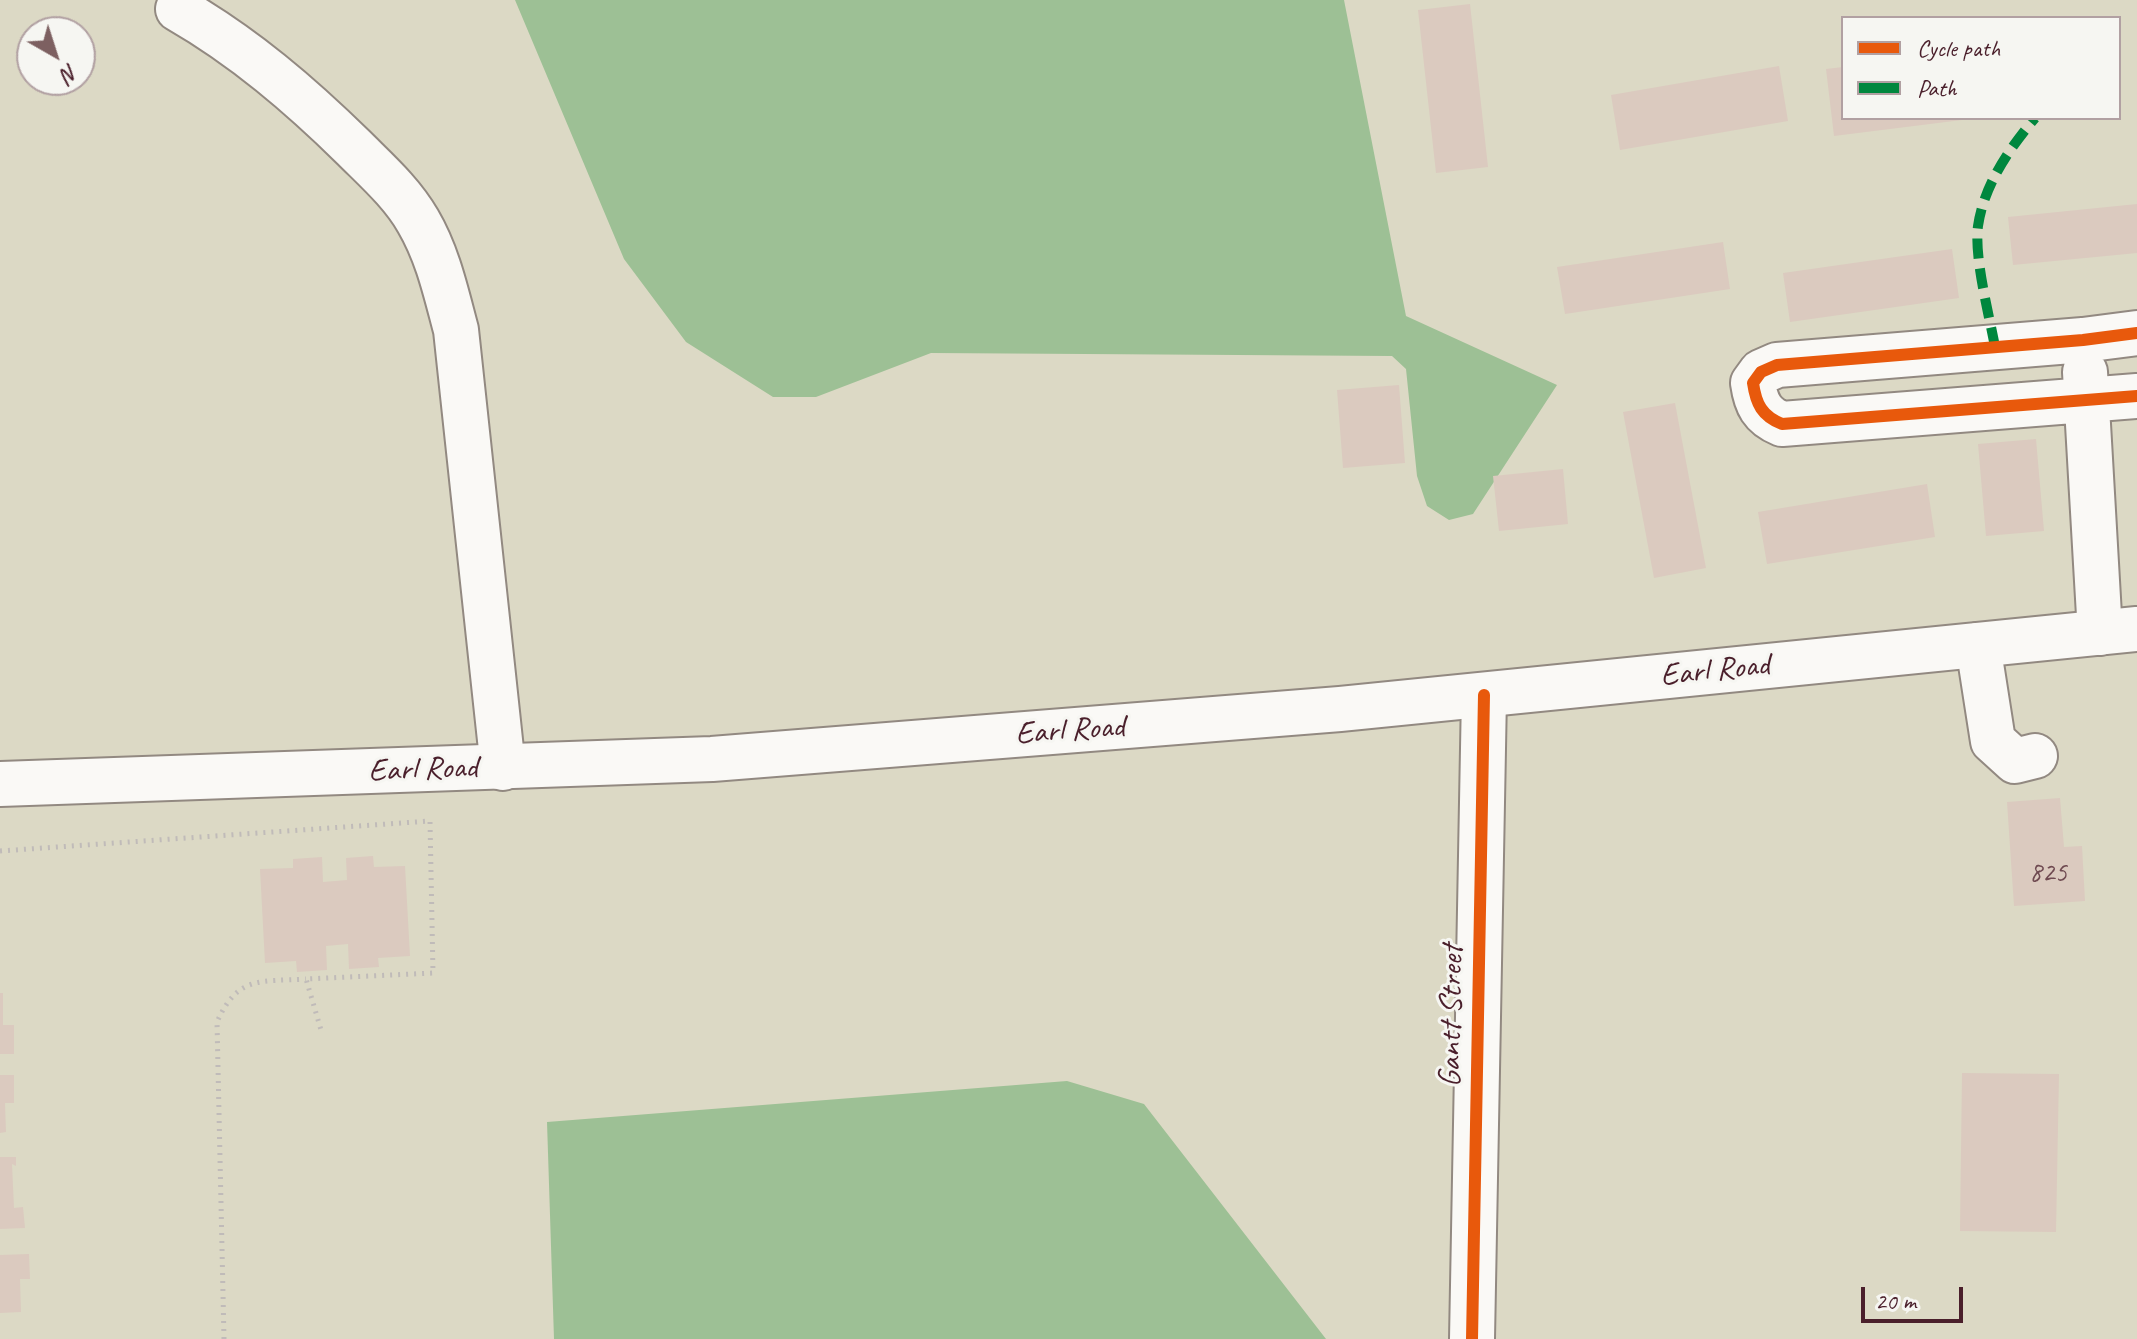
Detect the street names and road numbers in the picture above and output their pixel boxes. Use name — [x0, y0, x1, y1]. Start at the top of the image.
street label: Earl Road — [1659, 646, 1771, 696]
street label: Earl Road — [1014, 708, 1126, 754]
street label: Earl Road — [368, 749, 478, 791]
street label: Gantt Street — [1432, 944, 1472, 1088]

